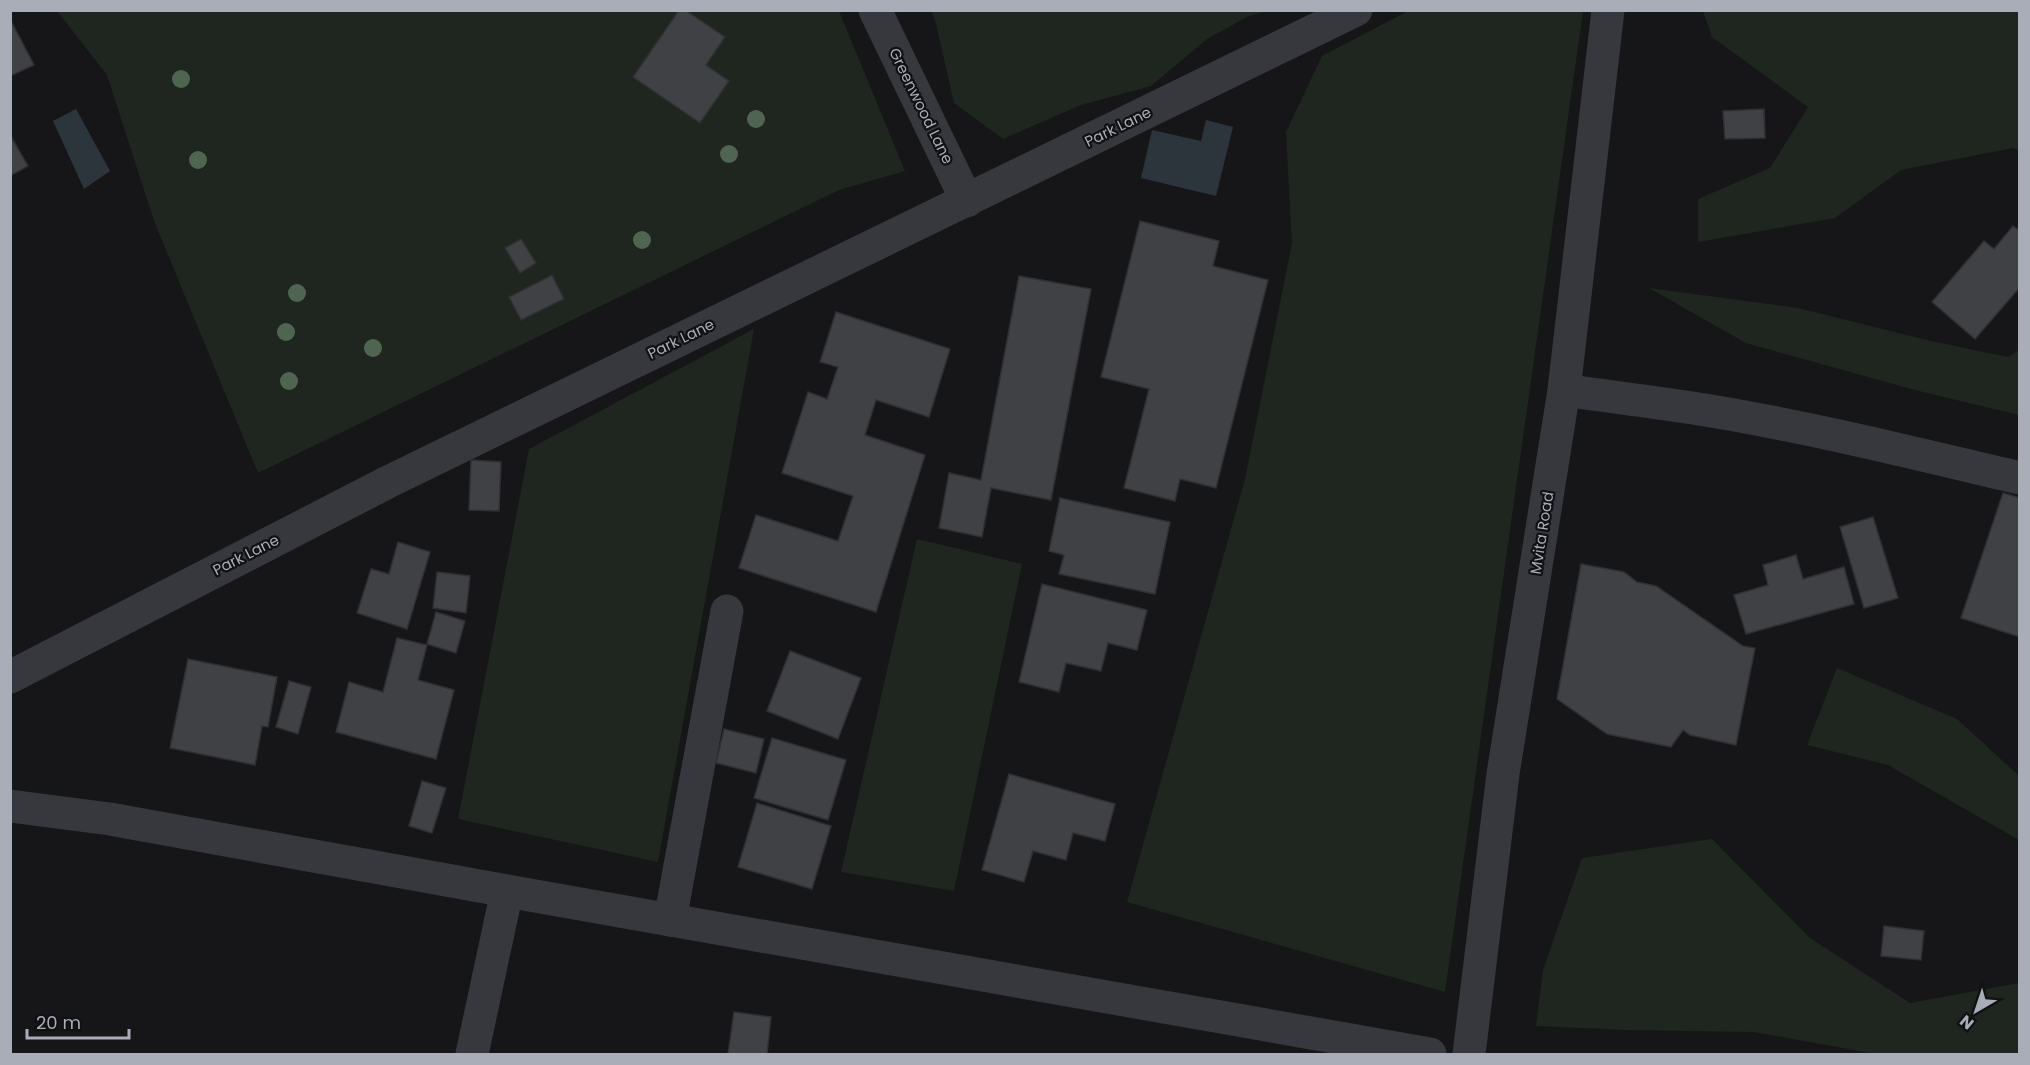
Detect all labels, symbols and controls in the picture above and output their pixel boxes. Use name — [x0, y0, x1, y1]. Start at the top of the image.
street label: Greenwood Lane — [884, 44, 959, 167]
street label: Park Lane — [1081, 101, 1155, 152]
street label: Park Lane — [644, 313, 718, 364]
street label: Mvita Road — [1525, 490, 1558, 576]
street label: Park Lane — [209, 529, 282, 580]
north arrow — [1946, 981, 2006, 1041]
scale bar — [27, 1002, 129, 1040]
text: 20 m — [36, 1010, 81, 1035]
text: N — [1955, 1010, 1979, 1035]

